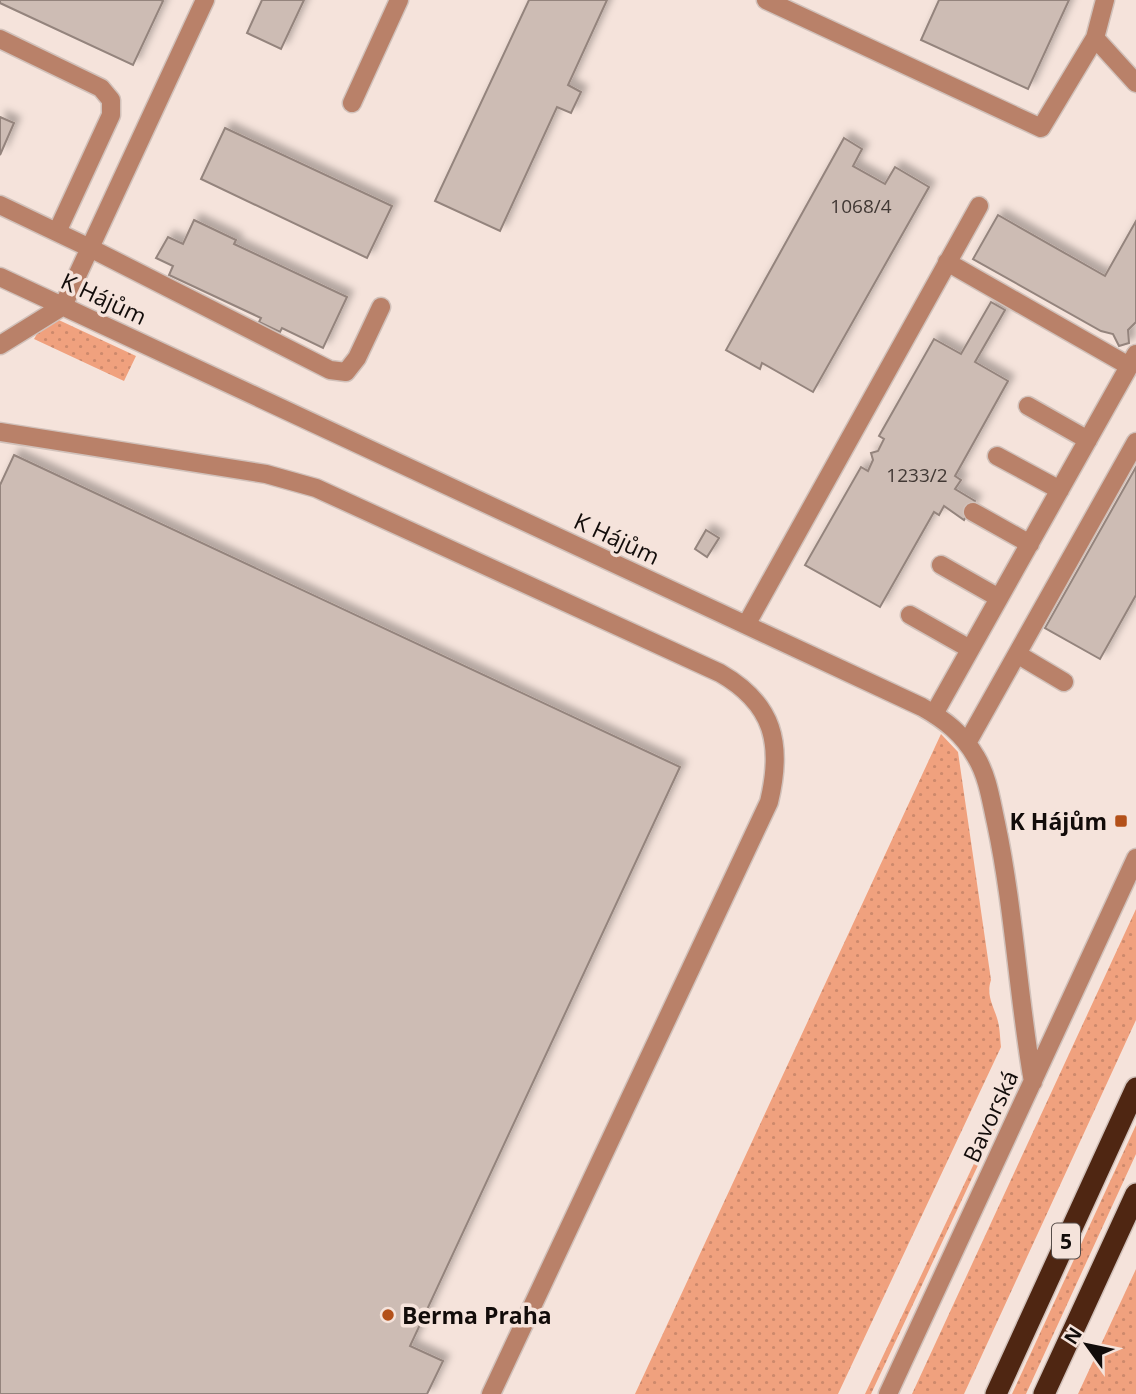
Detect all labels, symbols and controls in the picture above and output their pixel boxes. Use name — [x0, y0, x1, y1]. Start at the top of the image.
house number: 1068/4 — [830, 193, 892, 219]
street label: K Hájům — [56, 264, 152, 332]
house number: 1233/2 — [886, 462, 948, 488]
street label: K Hájům — [569, 504, 665, 572]
place label: K Hájům — [1010, 805, 1107, 837]
marker: K Hájům — [1113, 813, 1129, 829]
street label: Bavorská — [955, 1065, 1025, 1167]
road number: 5 — [1052, 1224, 1080, 1258]
place label: Berma Praha — [402, 1299, 552, 1331]
marker: Berma Praha — [380, 1307, 396, 1323]
north arrow — [1052, 1310, 1122, 1380]
text: N — [1058, 1322, 1088, 1349]

